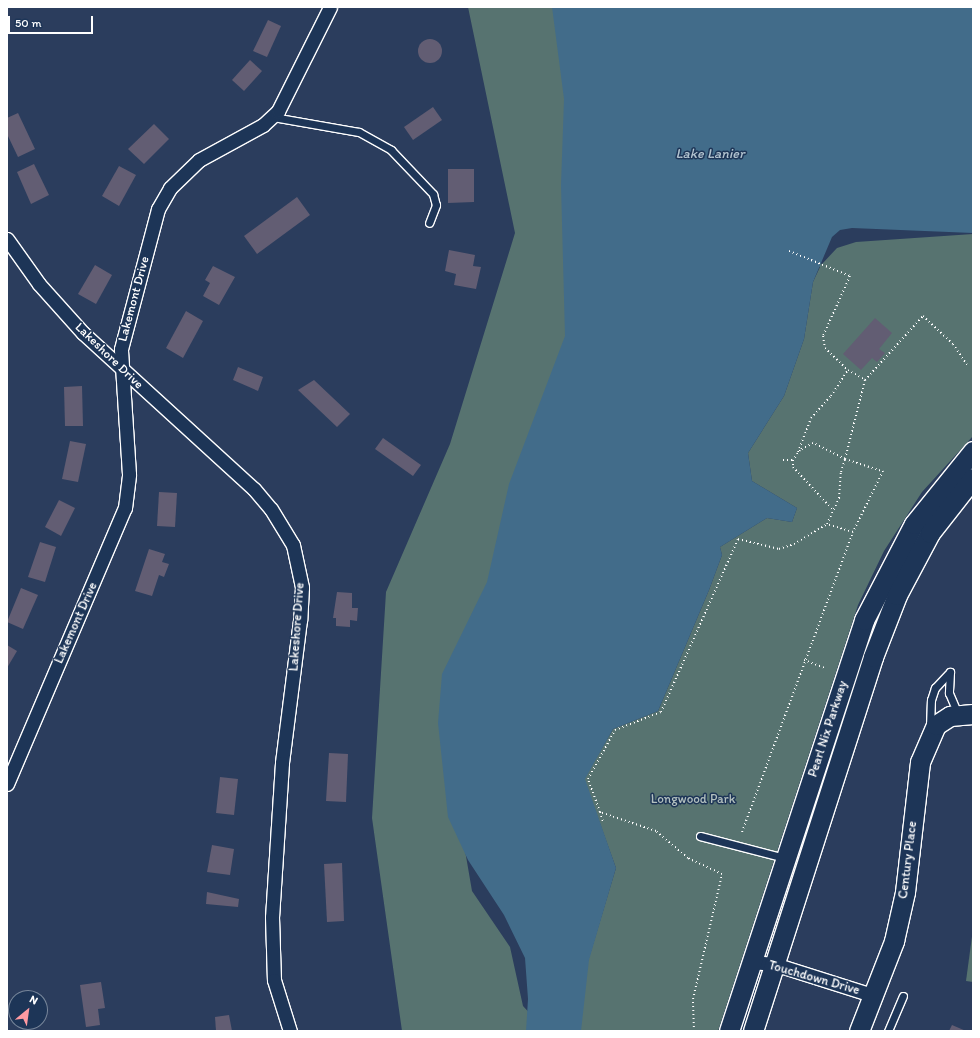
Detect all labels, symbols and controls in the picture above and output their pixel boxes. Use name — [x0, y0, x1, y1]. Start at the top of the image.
scale bar — [10, 8, 95, 34]
text: 50 m — [15, 16, 41, 30]
water label: Lake Lanier — [675, 146, 745, 162]
street label: Lakemont Drive — [115, 255, 153, 343]
street label: Lakeshore Drive — [72, 319, 146, 393]
street label: Lakemont Drive — [51, 580, 101, 666]
street label: Lakeshore Drive — [286, 582, 308, 672]
street label: Pearl Nix Parkway — [805, 679, 851, 779]
park label: Longwood Park — [651, 791, 735, 807]
street label: Century Place — [896, 820, 920, 900]
street label: Touchdown Drive — [767, 958, 861, 998]
north arrow — [8, 990, 48, 1030]
text: N — [27, 992, 40, 1007]

